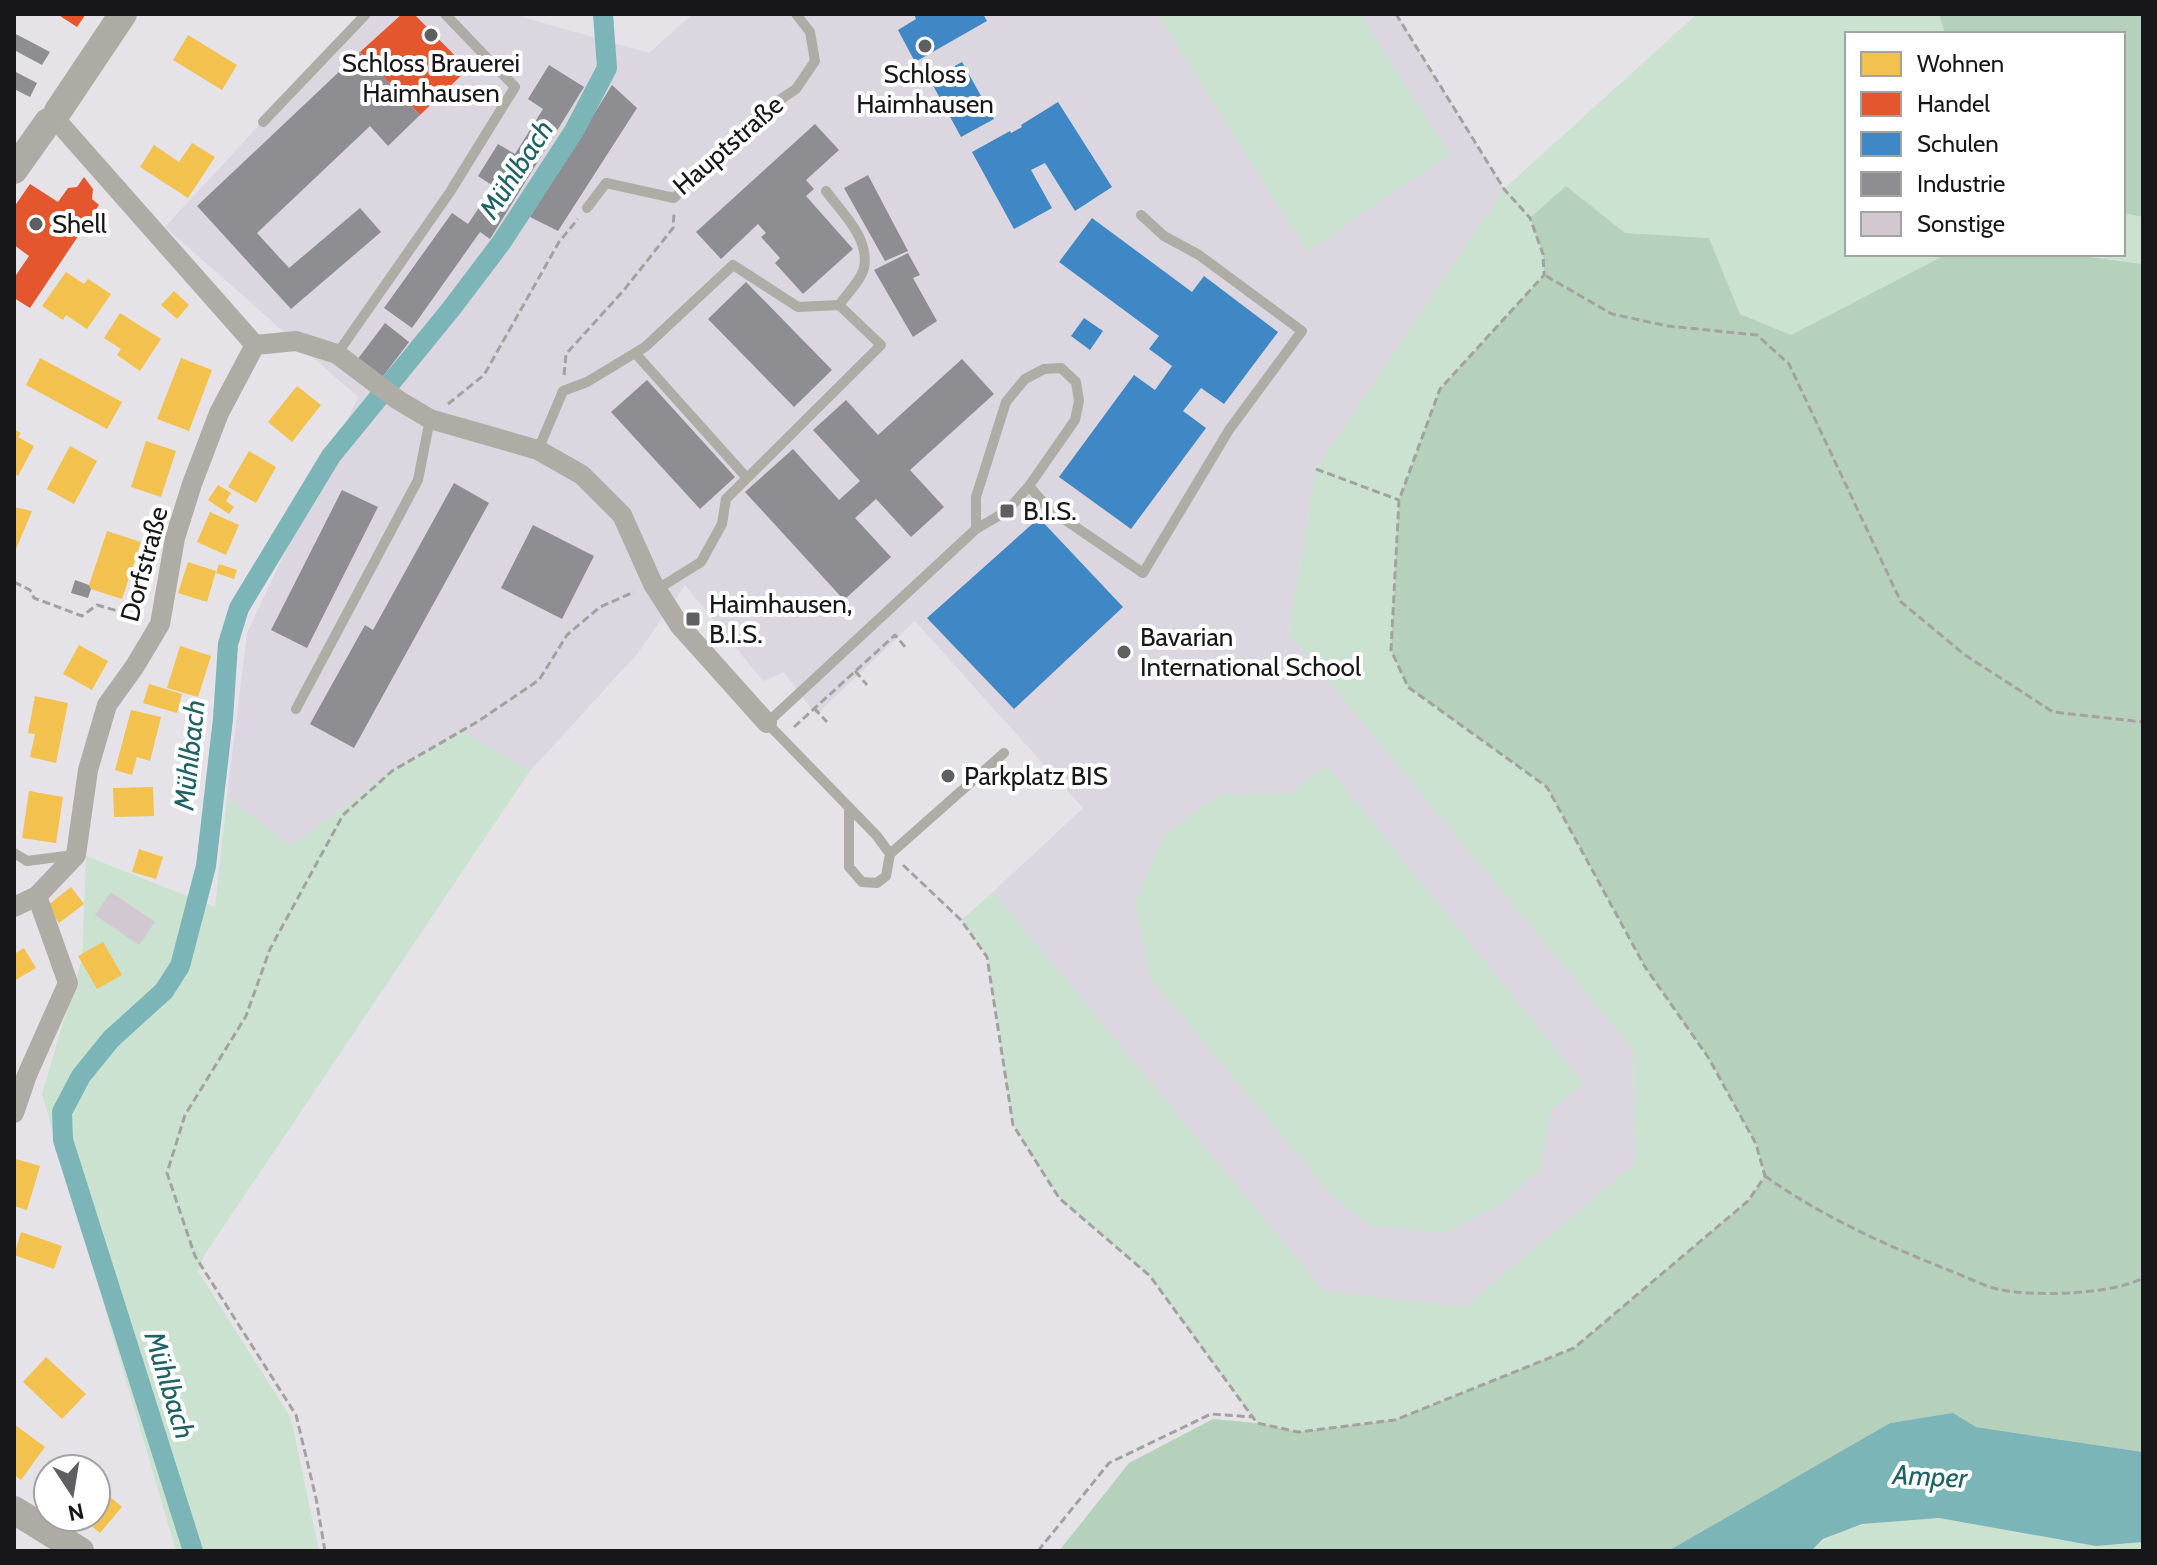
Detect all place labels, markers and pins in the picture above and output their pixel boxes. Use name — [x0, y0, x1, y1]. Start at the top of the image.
marker: Schloss Brauerei Haimhausen — [422, 26, 440, 44]
marker: Schloss Haimhausen — [916, 37, 934, 55]
place label: Schloss Brauerei Haimhausen — [342, 47, 520, 109]
place label: Schloss Haimhausen — [856, 58, 994, 120]
place label: Shell — [52, 208, 107, 240]
marker: Shell — [27, 215, 45, 233]
place label: B.I.S. — [1023, 495, 1077, 527]
marker: B.I.S. — [998, 502, 1016, 520]
place label: Haimhausen, B.I.S. — [709, 588, 852, 650]
marker: Haimhausen, B.I.S. — [684, 610, 702, 628]
place label: Bavarian International School — [1140, 621, 1361, 683]
marker: Bavarian International School — [1115, 643, 1133, 661]
place label: Parkplatz BIS — [964, 760, 1108, 792]
marker: Parkplatz BIS — [939, 767, 957, 785]

